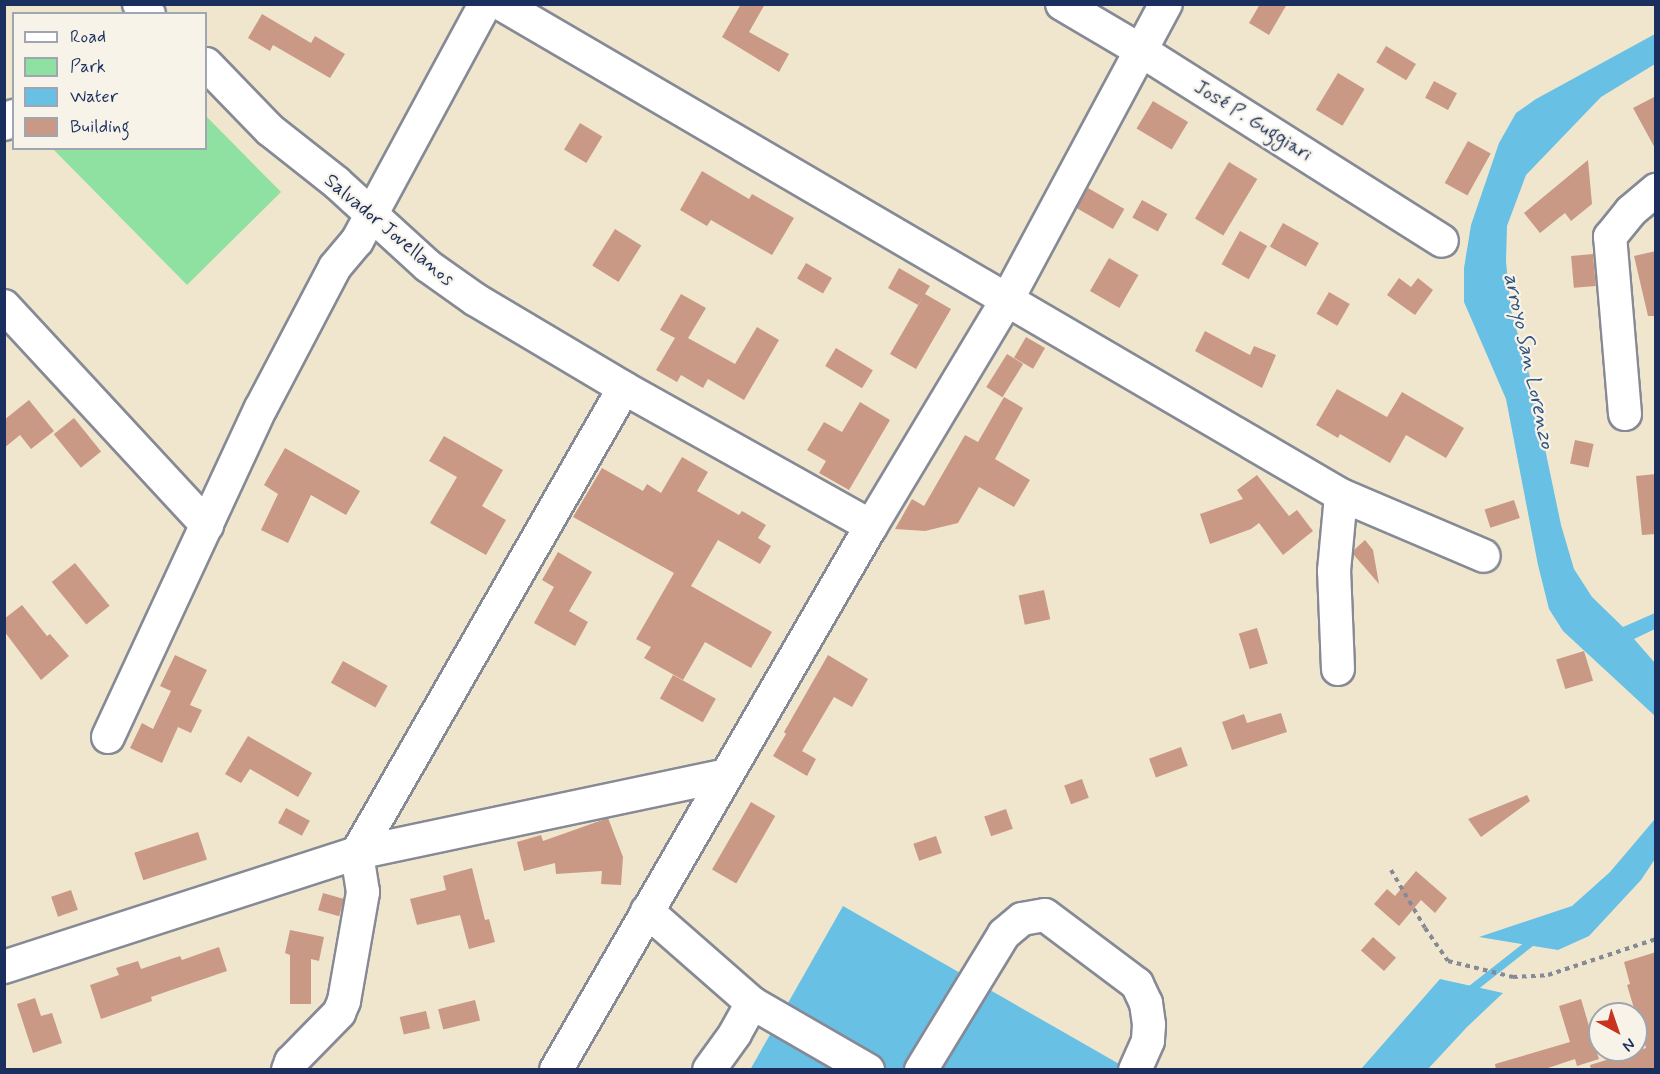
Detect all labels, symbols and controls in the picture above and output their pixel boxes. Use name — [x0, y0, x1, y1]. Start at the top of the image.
legend — [12, 12, 207, 150]
text: Road — [70, 25, 106, 49]
text: Park — [70, 55, 106, 79]
street label: José P. Guggiari — [1190, 75, 1316, 167]
text: Water — [70, 85, 118, 109]
text: Building — [70, 115, 130, 139]
street label: Salvador Jovellanos — [319, 168, 459, 292]
water label: arroyo San Lorenzo — [1498, 272, 1560, 450]
north arrow — [1588, 1002, 1648, 1062]
text: N — [1618, 1033, 1639, 1056]

